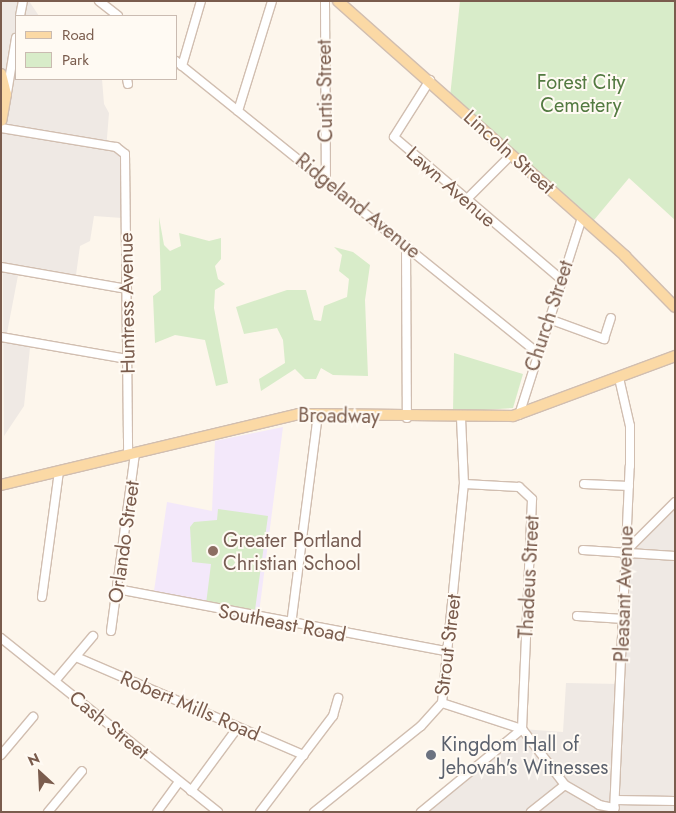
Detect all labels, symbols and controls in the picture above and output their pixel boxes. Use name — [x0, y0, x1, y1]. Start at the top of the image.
legend — [15, 15, 178, 80]
text: Road — [62, 24, 94, 46]
street label: Curtis Street — [312, 39, 338, 143]
text: Park — [62, 49, 89, 71]
park label: Forest City Cemetery — [537, 71, 625, 118]
street label: Lincoln Street — [459, 105, 559, 199]
street label: Lawn Avenue — [401, 142, 501, 232]
street label: Ridgeland Avenue — [291, 148, 425, 264]
street label: Huntress Avenue — [114, 232, 140, 374]
street label: Church Street — [520, 258, 578, 374]
street label: Broadway — [298, 403, 380, 429]
street label: Orlando Street — [104, 479, 144, 605]
street label: Thadeus Street — [514, 515, 544, 639]
street label: Pleasant Avenue — [610, 525, 638, 663]
place label: Greater Portland Christian School — [223, 528, 362, 575]
marker: Greater Portland Christian School — [207, 545, 219, 557]
street label: Strout Street — [430, 593, 466, 697]
street label: Southeast Road — [216, 599, 348, 647]
street label: Robert Mills Road — [117, 666, 263, 746]
street label: Cash Street — [64, 686, 154, 764]
place label: Kingdom Hall of Jehovah's Witnesses — [441, 732, 608, 779]
north arrow — [15, 748, 65, 798]
text: N — [24, 748, 43, 771]
marker: Kingdom Hall of Jehovah's Witnesses — [425, 749, 437, 761]

